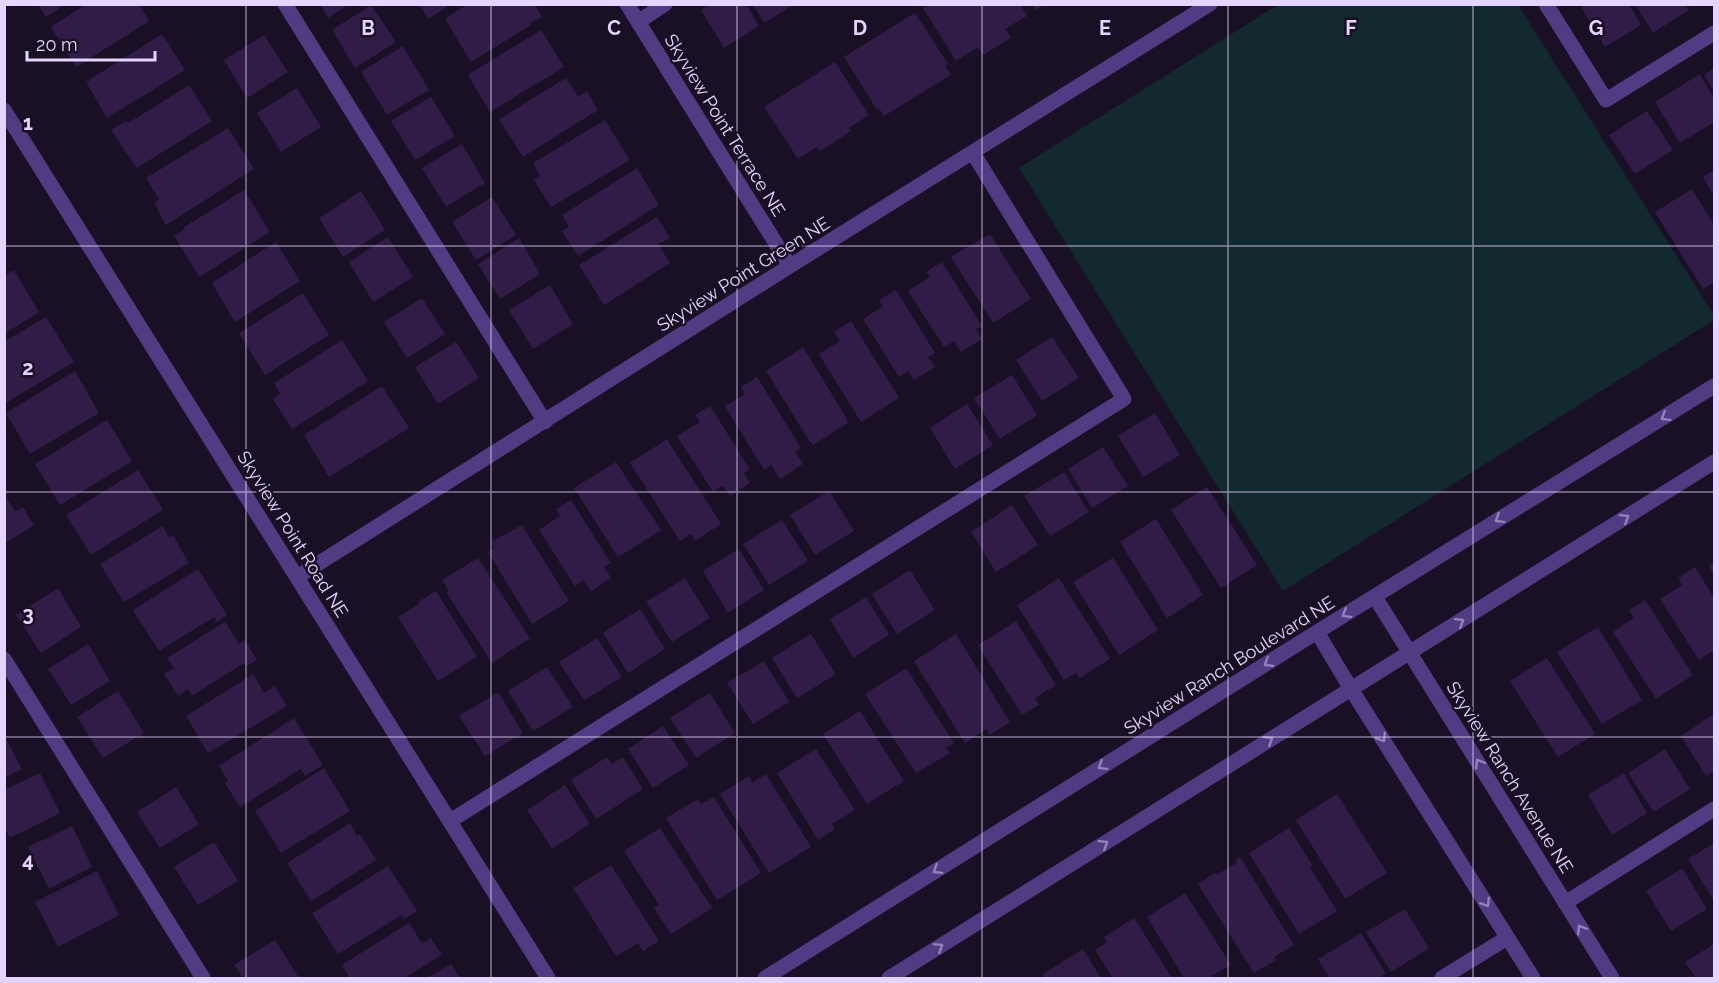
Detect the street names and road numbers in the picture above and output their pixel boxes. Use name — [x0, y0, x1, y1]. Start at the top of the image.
street label: Skyview Point Terrace NE — [660, 30, 790, 220]
street label: Skyview Point Green NE — [653, 212, 833, 336]
street label: Skyview Point Road NE — [233, 447, 353, 621]
street label: Skyview Ranch Boulevard NE — [1120, 591, 1338, 739]
street label: Skyview Ranch Avenue NE — [1442, 677, 1578, 877]

